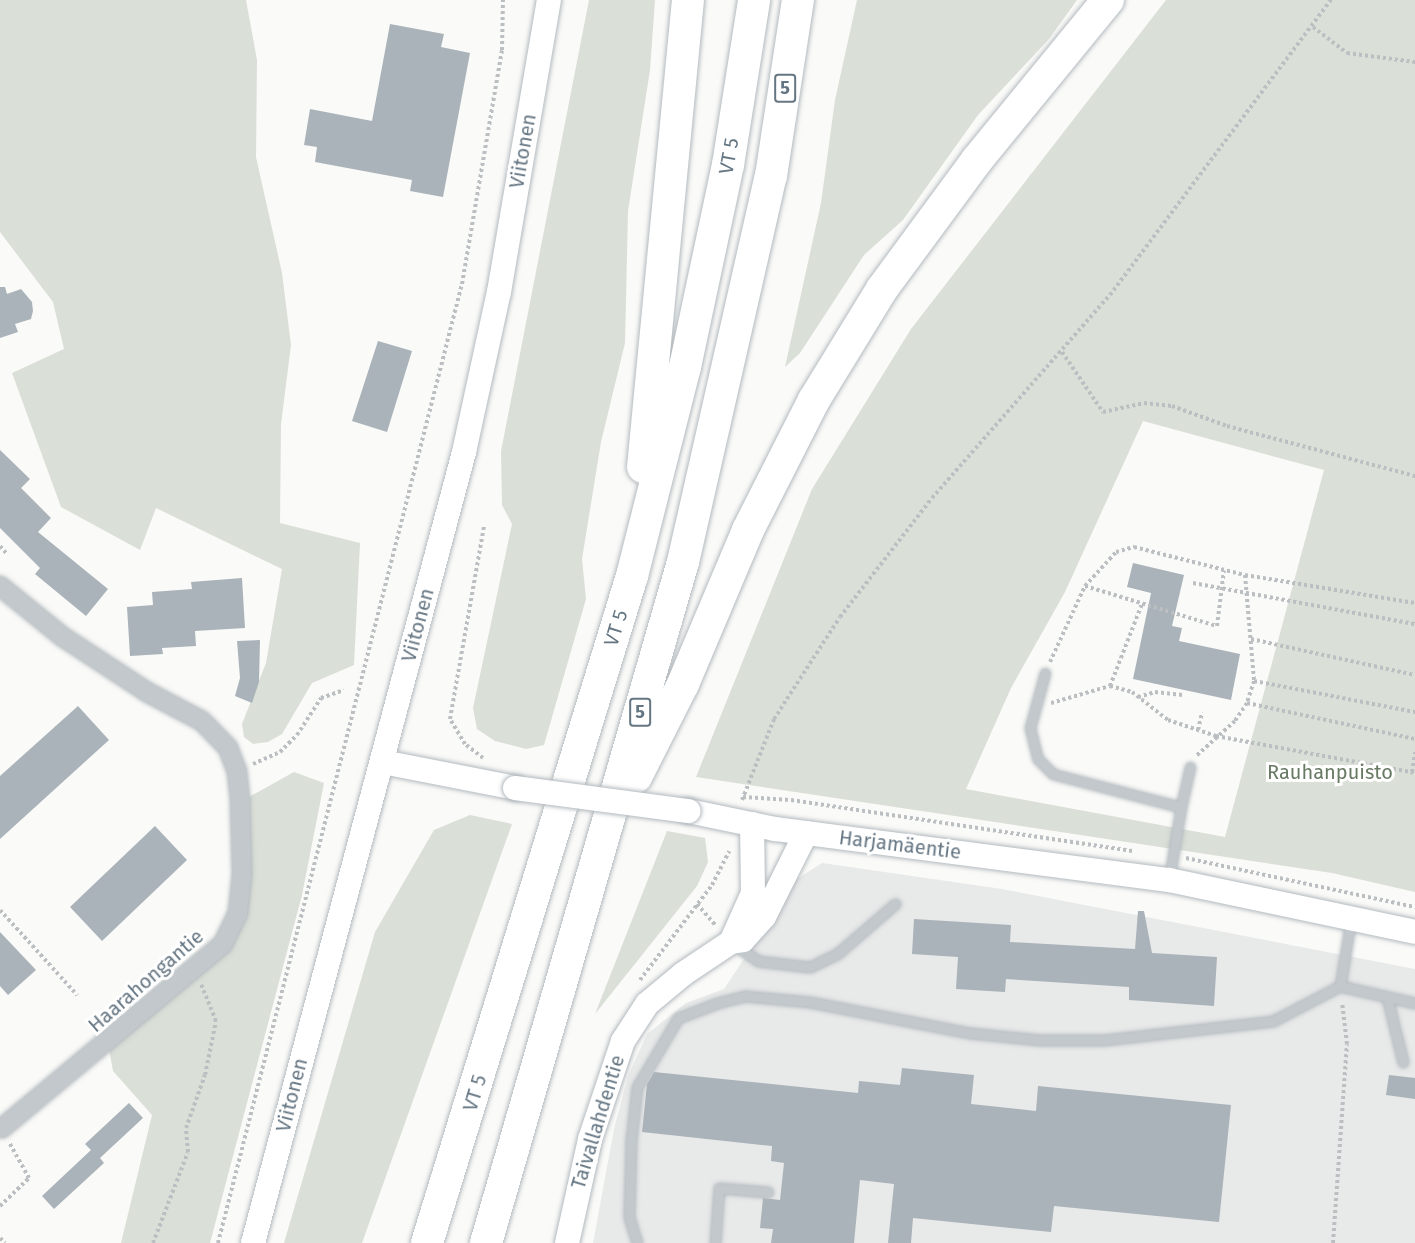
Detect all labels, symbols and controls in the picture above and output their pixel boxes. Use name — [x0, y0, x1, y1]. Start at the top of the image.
road number: 5 — [773, 73, 797, 103]
street label: Viitonen — [505, 112, 541, 190]
street label: VT 5 — [714, 136, 744, 176]
street label: Viitonen — [397, 586, 439, 664]
street label: VT 5 — [599, 607, 633, 649]
road number: 5 — [628, 697, 652, 727]
park label: Rauhanpuisto — [1267, 760, 1393, 784]
street label: Harjamäentie — [838, 826, 962, 864]
street label: Haarahongantie — [84, 924, 208, 1038]
street label: Taivallahdentie — [566, 1052, 630, 1192]
street label: Viitonen — [271, 1056, 313, 1134]
street label: VT 5 — [458, 1072, 492, 1114]

